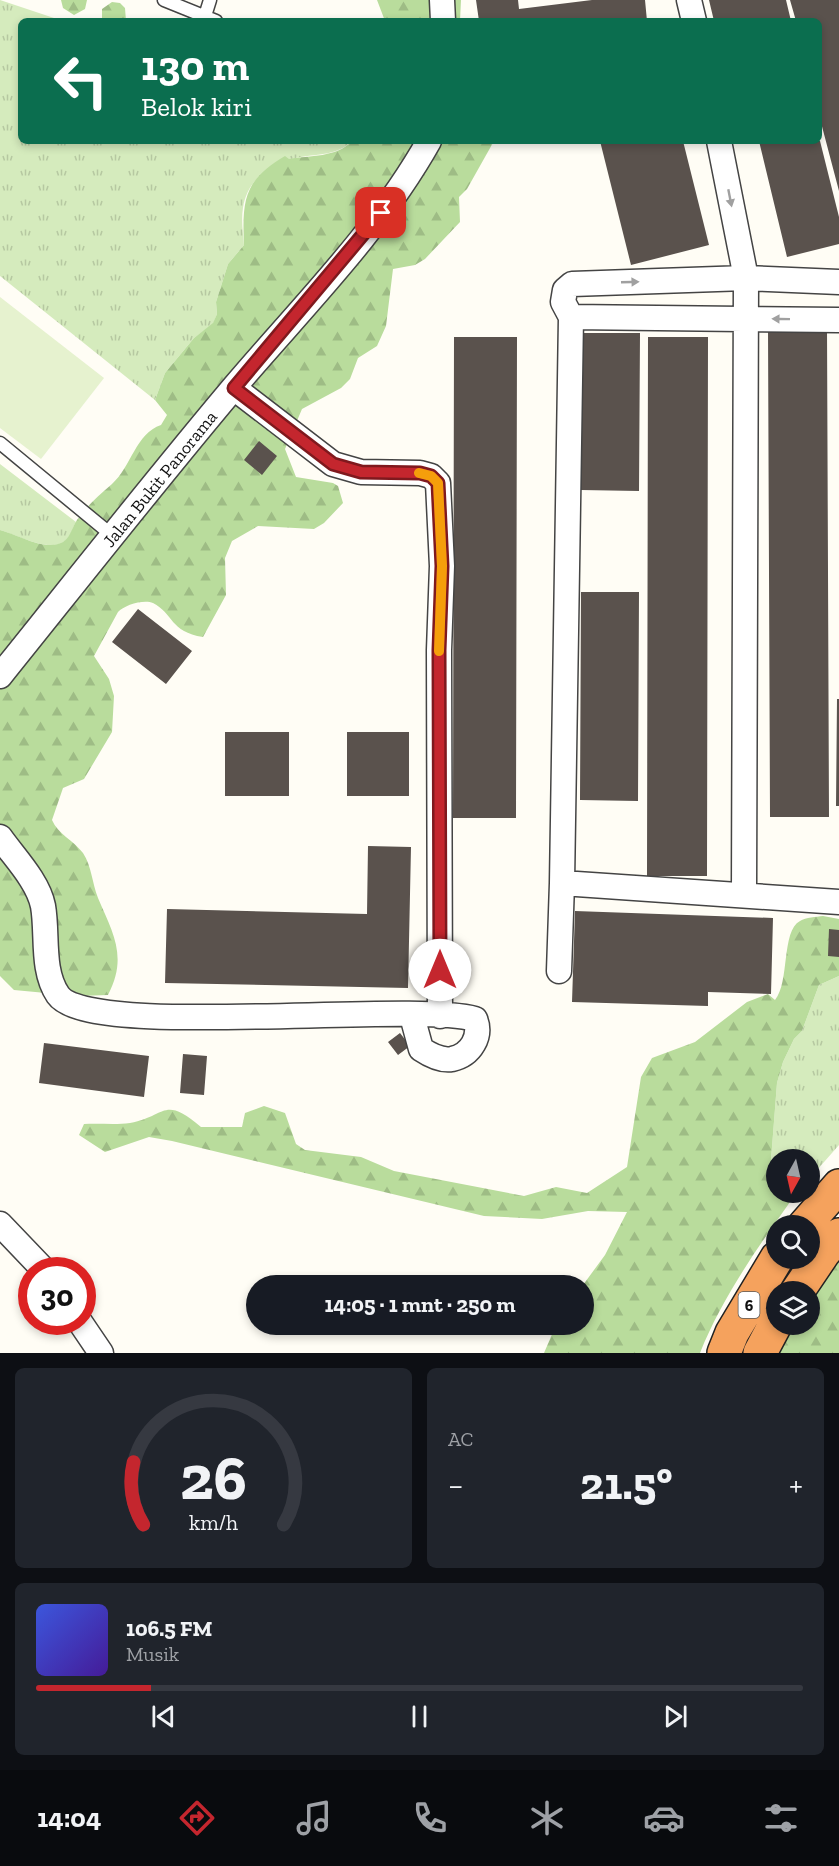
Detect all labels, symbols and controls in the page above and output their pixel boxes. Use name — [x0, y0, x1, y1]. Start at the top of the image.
text: 130 m — [141, 40, 249, 91]
icon: left — [42, 42, 120, 120]
text: Belok kiri — [141, 91, 252, 123]
pin — [355, 187, 406, 238]
one-way arrow — [726, 189, 735, 208]
icon: arrive — [364, 196, 397, 229]
one-way arrow — [621, 278, 640, 287]
one-way arrow — [771, 314, 790, 324]
street label: Jalan Bukit Panorama — [98, 406, 222, 552]
position arrow — [408, 938, 472, 1002]
north arrow — [766, 1149, 820, 1203]
map controls — [766, 1149, 820, 1335]
button: search — [766, 1215, 820, 1269]
speed limit sign: 30 — [18, 1257, 96, 1335]
button: layers — [766, 1281, 820, 1335]
text: 14:05 · 1 mnt · 250 m — [324, 1291, 516, 1318]
road number: 6 — [738, 1292, 760, 1318]
text: AC — [448, 1427, 473, 1451]
text: 26 — [180, 1440, 247, 1515]
text: 21.5° — [580, 1457, 672, 1511]
text: − — [448, 1465, 463, 1504]
text: + — [789, 1465, 803, 1504]
text: km/h — [189, 1510, 238, 1535]
text: 106.5 FM — [126, 1615, 212, 1642]
text: Musik — [126, 1642, 179, 1666]
icon: previous — [147, 1700, 180, 1733]
icon: pause — [403, 1700, 436, 1733]
icon: next — [659, 1700, 692, 1733]
icon: directions — [176, 1797, 218, 1839]
icon: music — [293, 1797, 335, 1839]
icon: phone — [409, 1797, 451, 1839]
icon: climate — [526, 1797, 568, 1839]
icon: car — [643, 1797, 685, 1839]
icon: filters — [760, 1797, 802, 1839]
text: 14:04 — [37, 1802, 101, 1834]

